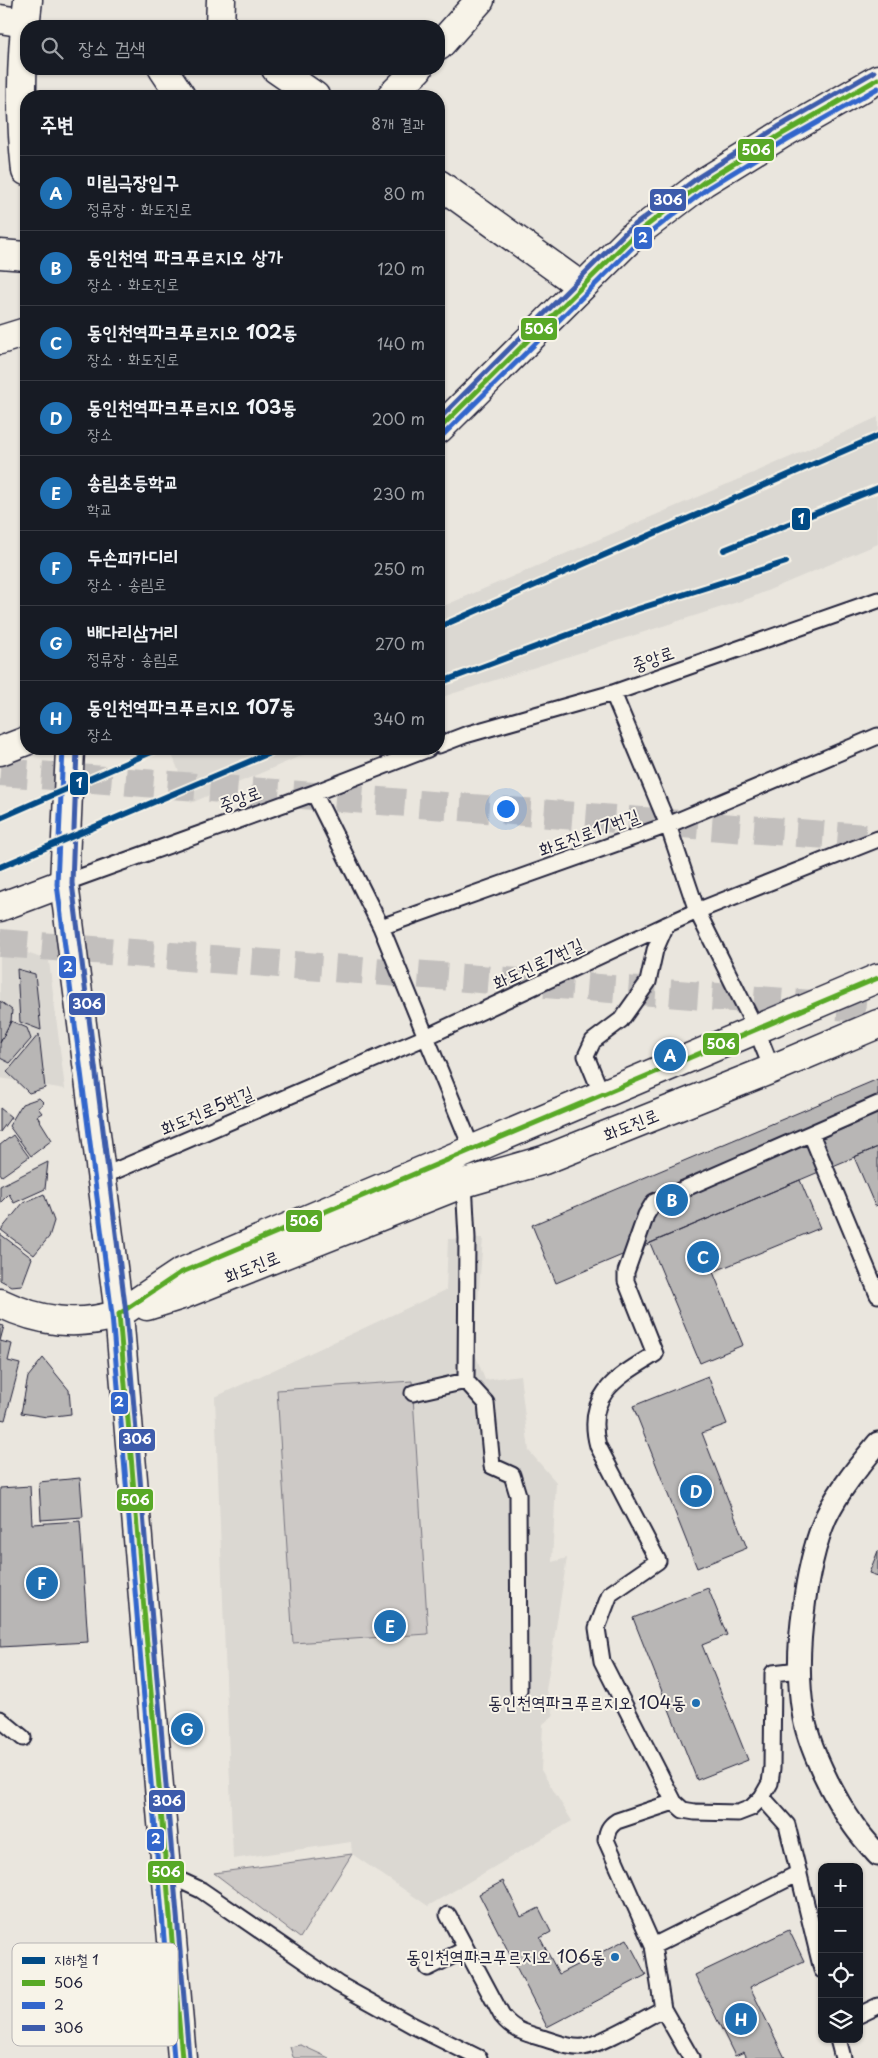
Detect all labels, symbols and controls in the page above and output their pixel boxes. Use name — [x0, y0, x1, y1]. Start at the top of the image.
search box — [20, 20, 445, 75]
text: 장소 검색 — [78, 33, 145, 61]
icon: search — [38, 34, 66, 62]
text: 주변 — [40, 107, 74, 139]
text: 8개 결과 — [371, 111, 425, 135]
line badge: 506 — [737, 138, 775, 162]
text: 506 — [741, 139, 771, 160]
text: 미림극장입구 — [87, 167, 179, 195]
text: A — [50, 181, 62, 205]
text: 80 m — [383, 181, 425, 205]
line badge: 306 — [649, 188, 687, 212]
text: 306 — [653, 189, 683, 210]
text: 정류장 · 화도진로 — [87, 196, 192, 220]
line badge: 2 — [633, 226, 653, 250]
text: 2 — [638, 227, 648, 248]
text: 동인천역 파크푸르지오 상가 — [87, 242, 283, 270]
text: B — [51, 256, 61, 280]
text: 120 m — [378, 256, 425, 280]
text: 장소 · 화도진로 — [87, 271, 179, 295]
text: 동인천역파크푸르지오 102동 — [87, 317, 297, 345]
line badge: 506 — [520, 317, 558, 341]
text: 506 — [524, 318, 554, 339]
text: C — [50, 331, 62, 355]
text: 140 m — [377, 331, 425, 355]
text: 장소 · 화도진로 — [87, 346, 179, 370]
text: 동인천역파크푸르지오 103동 — [87, 392, 297, 420]
text: D — [50, 406, 62, 430]
text: 200 m — [372, 406, 425, 430]
text: 장소 — [87, 421, 113, 445]
text: 송림초등학교 — [87, 467, 179, 495]
text: E — [51, 481, 61, 505]
text: 230 m — [373, 481, 425, 505]
text: 학교 — [87, 496, 113, 520]
line badge: 1 — [791, 507, 811, 531]
text: 1 — [798, 508, 805, 529]
text: 두손피카디리 — [87, 542, 179, 570]
text: F — [51, 556, 61, 580]
text: 250 m — [374, 556, 425, 580]
text: 장소 · 송림로 — [87, 571, 166, 595]
text: 배다리삼거리 — [87, 617, 179, 645]
text: G — [49, 631, 63, 655]
text: 270 m — [375, 631, 425, 655]
street label: 중앙로 — [628, 638, 677, 677]
text: 정류장 · 송림로 — [87, 646, 179, 670]
text: 동인천역파크푸르지오 107동 — [87, 692, 295, 720]
text: H — [50, 706, 62, 730]
text: 340 m — [373, 706, 425, 730]
text: 장소 — [87, 721, 113, 745]
line badge: 1 — [69, 771, 89, 796]
text: 1 — [76, 772, 83, 793]
street label: 중앙로 — [214, 777, 265, 818]
your location — [493, 796, 519, 822]
street label: 화도진로17번길 — [534, 801, 643, 862]
street label: 화도진로7번길 — [488, 930, 588, 995]
line badge: 2 — [58, 955, 77, 979]
text: 2 — [63, 956, 73, 977]
line badge: 306 — [68, 992, 106, 1016]
text: 306 — [72, 993, 102, 1014]
line badge: 506 — [702, 1032, 740, 1056]
text: 506 — [706, 1033, 736, 1054]
pin: A — [654, 1036, 686, 1074]
street label: 화도진로5번길 — [156, 1078, 257, 1141]
street label: 화도진로 — [599, 1100, 662, 1147]
pin: B — [656, 1181, 688, 1219]
line badge: 506 — [285, 1209, 323, 1233]
text: 506 — [289, 1210, 319, 1231]
pin: C — [687, 1238, 719, 1276]
street label: 화도진로 — [220, 1242, 283, 1289]
line badge: 2 — [110, 1391, 129, 1415]
text: 2 — [114, 1391, 124, 1412]
line badge: 306 — [118, 1428, 156, 1452]
text: 306 — [122, 1428, 152, 1449]
pin: D — [680, 1472, 712, 1510]
line badge: 506 — [116, 1488, 154, 1512]
text: 506 — [120, 1489, 150, 1510]
pin: F — [26, 1564, 58, 1602]
pin: E — [374, 1607, 406, 1645]
place label: 동인천역파크푸르지오 104동 — [488, 1688, 686, 1715]
marker: 동인천역파크푸르지오 104동 — [690, 1697, 702, 1709]
pin: G — [171, 1710, 203, 1748]
line badge: 306 — [148, 1789, 186, 1813]
text: 306 — [152, 1790, 182, 1811]
line badge: 2 — [146, 1828, 165, 1852]
text: 2 — [151, 1828, 161, 1849]
line badge: 506 — [147, 1860, 185, 1884]
text: 506 — [151, 1861, 181, 1882]
map controls — [818, 1863, 863, 2043]
button: + — [818, 1863, 863, 1908]
button: − — [818, 1908, 863, 1953]
place label: 동인천역파크푸르지오 106동 — [406, 1942, 605, 1969]
legend — [12, 1943, 178, 2046]
text: 지하철 1 — [54, 1949, 99, 1970]
marker: 동인천역파크푸르지오 106동 — [609, 1951, 621, 1963]
button: locate — [818, 1953, 863, 1998]
text: 506 — [54, 1972, 83, 1993]
text: 2 — [54, 1994, 64, 2015]
button: layers — [818, 1998, 863, 2043]
pin: H — [725, 2000, 757, 2038]
text: 306 — [54, 2017, 83, 2038]

